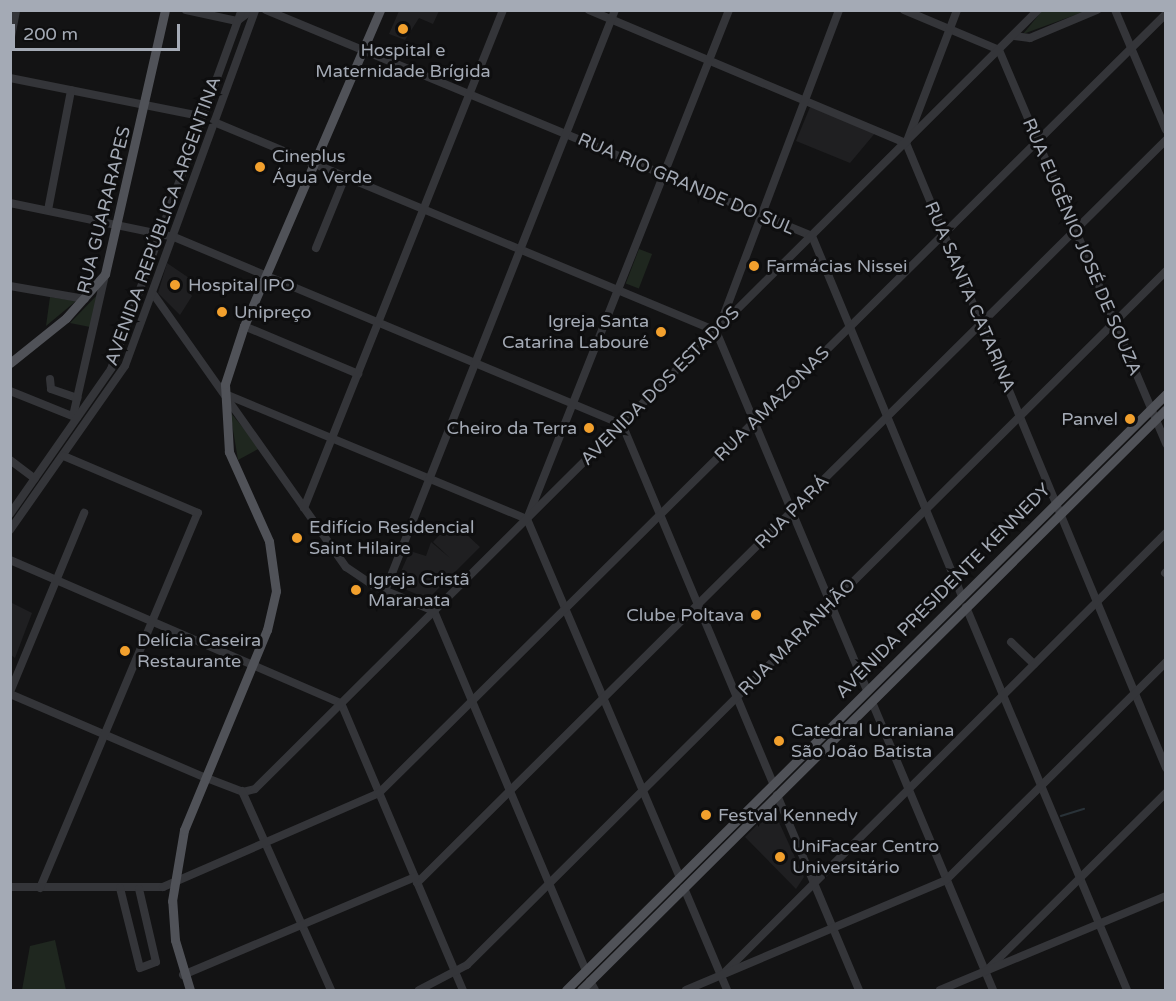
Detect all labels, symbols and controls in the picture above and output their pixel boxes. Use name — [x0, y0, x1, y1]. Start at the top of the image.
scale bar — [15, 12, 183, 50]
marker: Hospital e Maternidade Brígida — [394, 20, 412, 38]
text: 200 m — [23, 23, 78, 45]
place label: Hospital e Maternidade Brígida — [315, 40, 491, 82]
street label: AVENIDA REPÚBLICA ARGENTINA — [101, 74, 225, 368]
street label: RUA EUGÊNIO JOSÉ DE SOUZA — [1018, 115, 1146, 379]
street label: RUA GUARARAPES — [73, 124, 135, 296]
street label: RUA RIO GRANDE DO SUL — [574, 128, 798, 240]
place label: Cineplus Água Verde — [272, 146, 372, 188]
marker: Cineplus Água Verde — [253, 160, 267, 174]
street label: RUA SANTA CATARINA — [920, 198, 1020, 396]
place label: Farmácias Nissei — [766, 255, 907, 277]
marker: Farmácias Nissei — [747, 259, 761, 273]
place label: Hospital IPO — [188, 274, 295, 296]
marker: Hospital IPO — [166, 276, 184, 294]
place label: Unipreço — [234, 301, 311, 323]
street label: AVENIDA DOS ESTADOS — [576, 302, 744, 470]
marker: Unipreço — [215, 305, 229, 319]
place label: Igreja Santa Catarina Labouré — [502, 311, 649, 354]
marker: Igreja Santa Catarina Labouré — [654, 325, 668, 339]
street label: RUA AMAZONAS — [710, 342, 834, 466]
place label: Panvel — [1061, 408, 1118, 430]
marker: Panvel — [1123, 412, 1137, 426]
place label: Cheiro da Terra — [447, 417, 577, 439]
marker: Cheiro da Terra — [582, 421, 596, 435]
street label: RUA PARÁ — [751, 471, 833, 553]
street label: AVENIDA PRESIDENTE KENNEDY — [831, 479, 1055, 703]
place label: Edifício Residencial Saint Hilaire — [309, 517, 474, 560]
marker: Edifício Residencial Saint Hilaire — [290, 531, 304, 545]
place label: Igreja Cristã Maranata — [368, 569, 470, 612]
street label: RUA MARANHÃO — [734, 574, 860, 700]
marker: Igreja Cristã Maranata — [349, 583, 363, 597]
place label: Clube Poltava — [626, 604, 744, 626]
marker: Clube Poltava — [749, 608, 763, 622]
place label: Delícia Caseira Restaurante — [137, 630, 261, 672]
marker: Delícia Caseira Restaurante — [118, 644, 132, 658]
place label: Catedral Ucraniana São João Batista — [791, 720, 954, 762]
marker: Catedral Ucraniana São João Batista — [772, 734, 786, 748]
place label: Festval Kennedy — [718, 804, 858, 826]
marker: Festval Kennedy — [699, 808, 713, 822]
place label: UniFacear Centro Universitário — [792, 836, 939, 878]
marker: UniFacear Centro Universitário — [773, 850, 787, 864]

